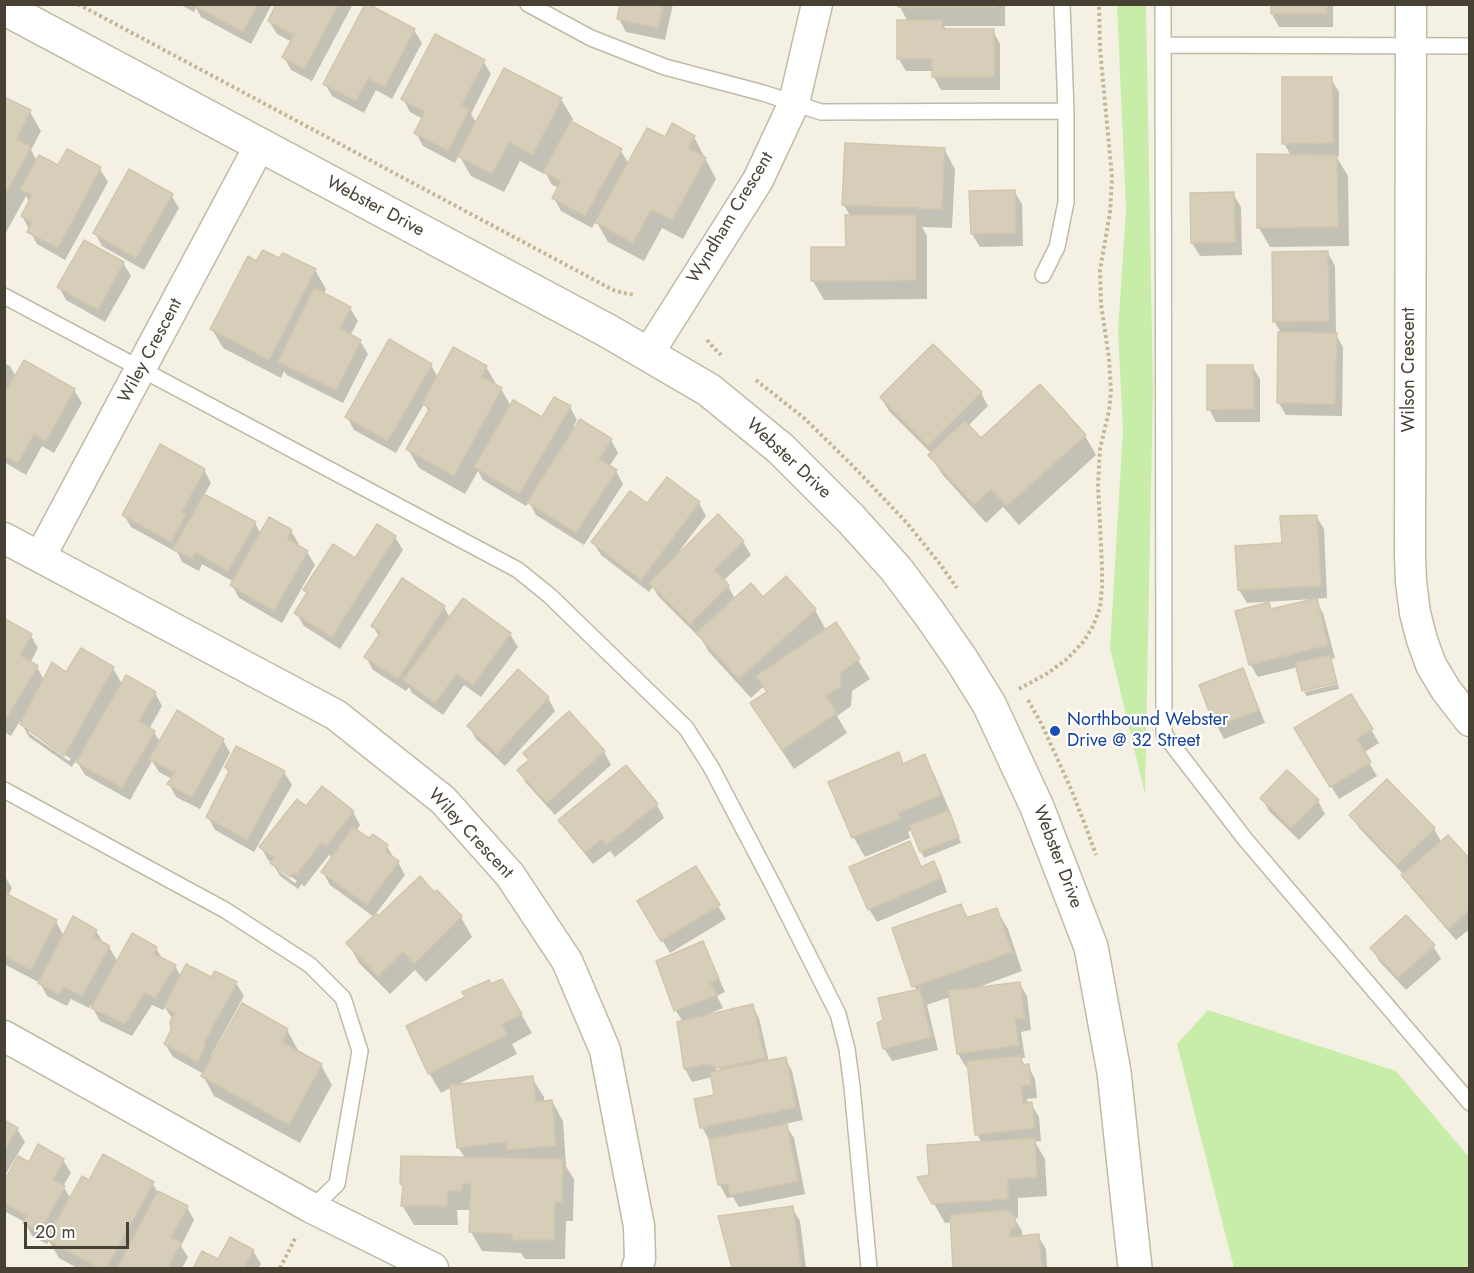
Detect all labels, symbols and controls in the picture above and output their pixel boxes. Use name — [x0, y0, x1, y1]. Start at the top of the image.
street label: Wyndham Crescent — [683, 148, 779, 288]
street label: Webster Drive — [322, 172, 428, 242]
street label: Wiley Crescent — [114, 295, 188, 407]
street label: Wilson Crescent — [1399, 308, 1421, 432]
street label: Webster Drive — [741, 414, 835, 504]
place label: Northbound Webster Drive @ 32 Street — [1067, 710, 1228, 752]
marker: Northbound Webster Drive @ 32 Street — [1048, 724, 1062, 738]
street label: Wiley Crescent — [423, 784, 517, 884]
street label: Webster Drive — [1028, 803, 1086, 911]
scale bar — [27, 1210, 132, 1248]
text: 20 m — [35, 1219, 75, 1245]

